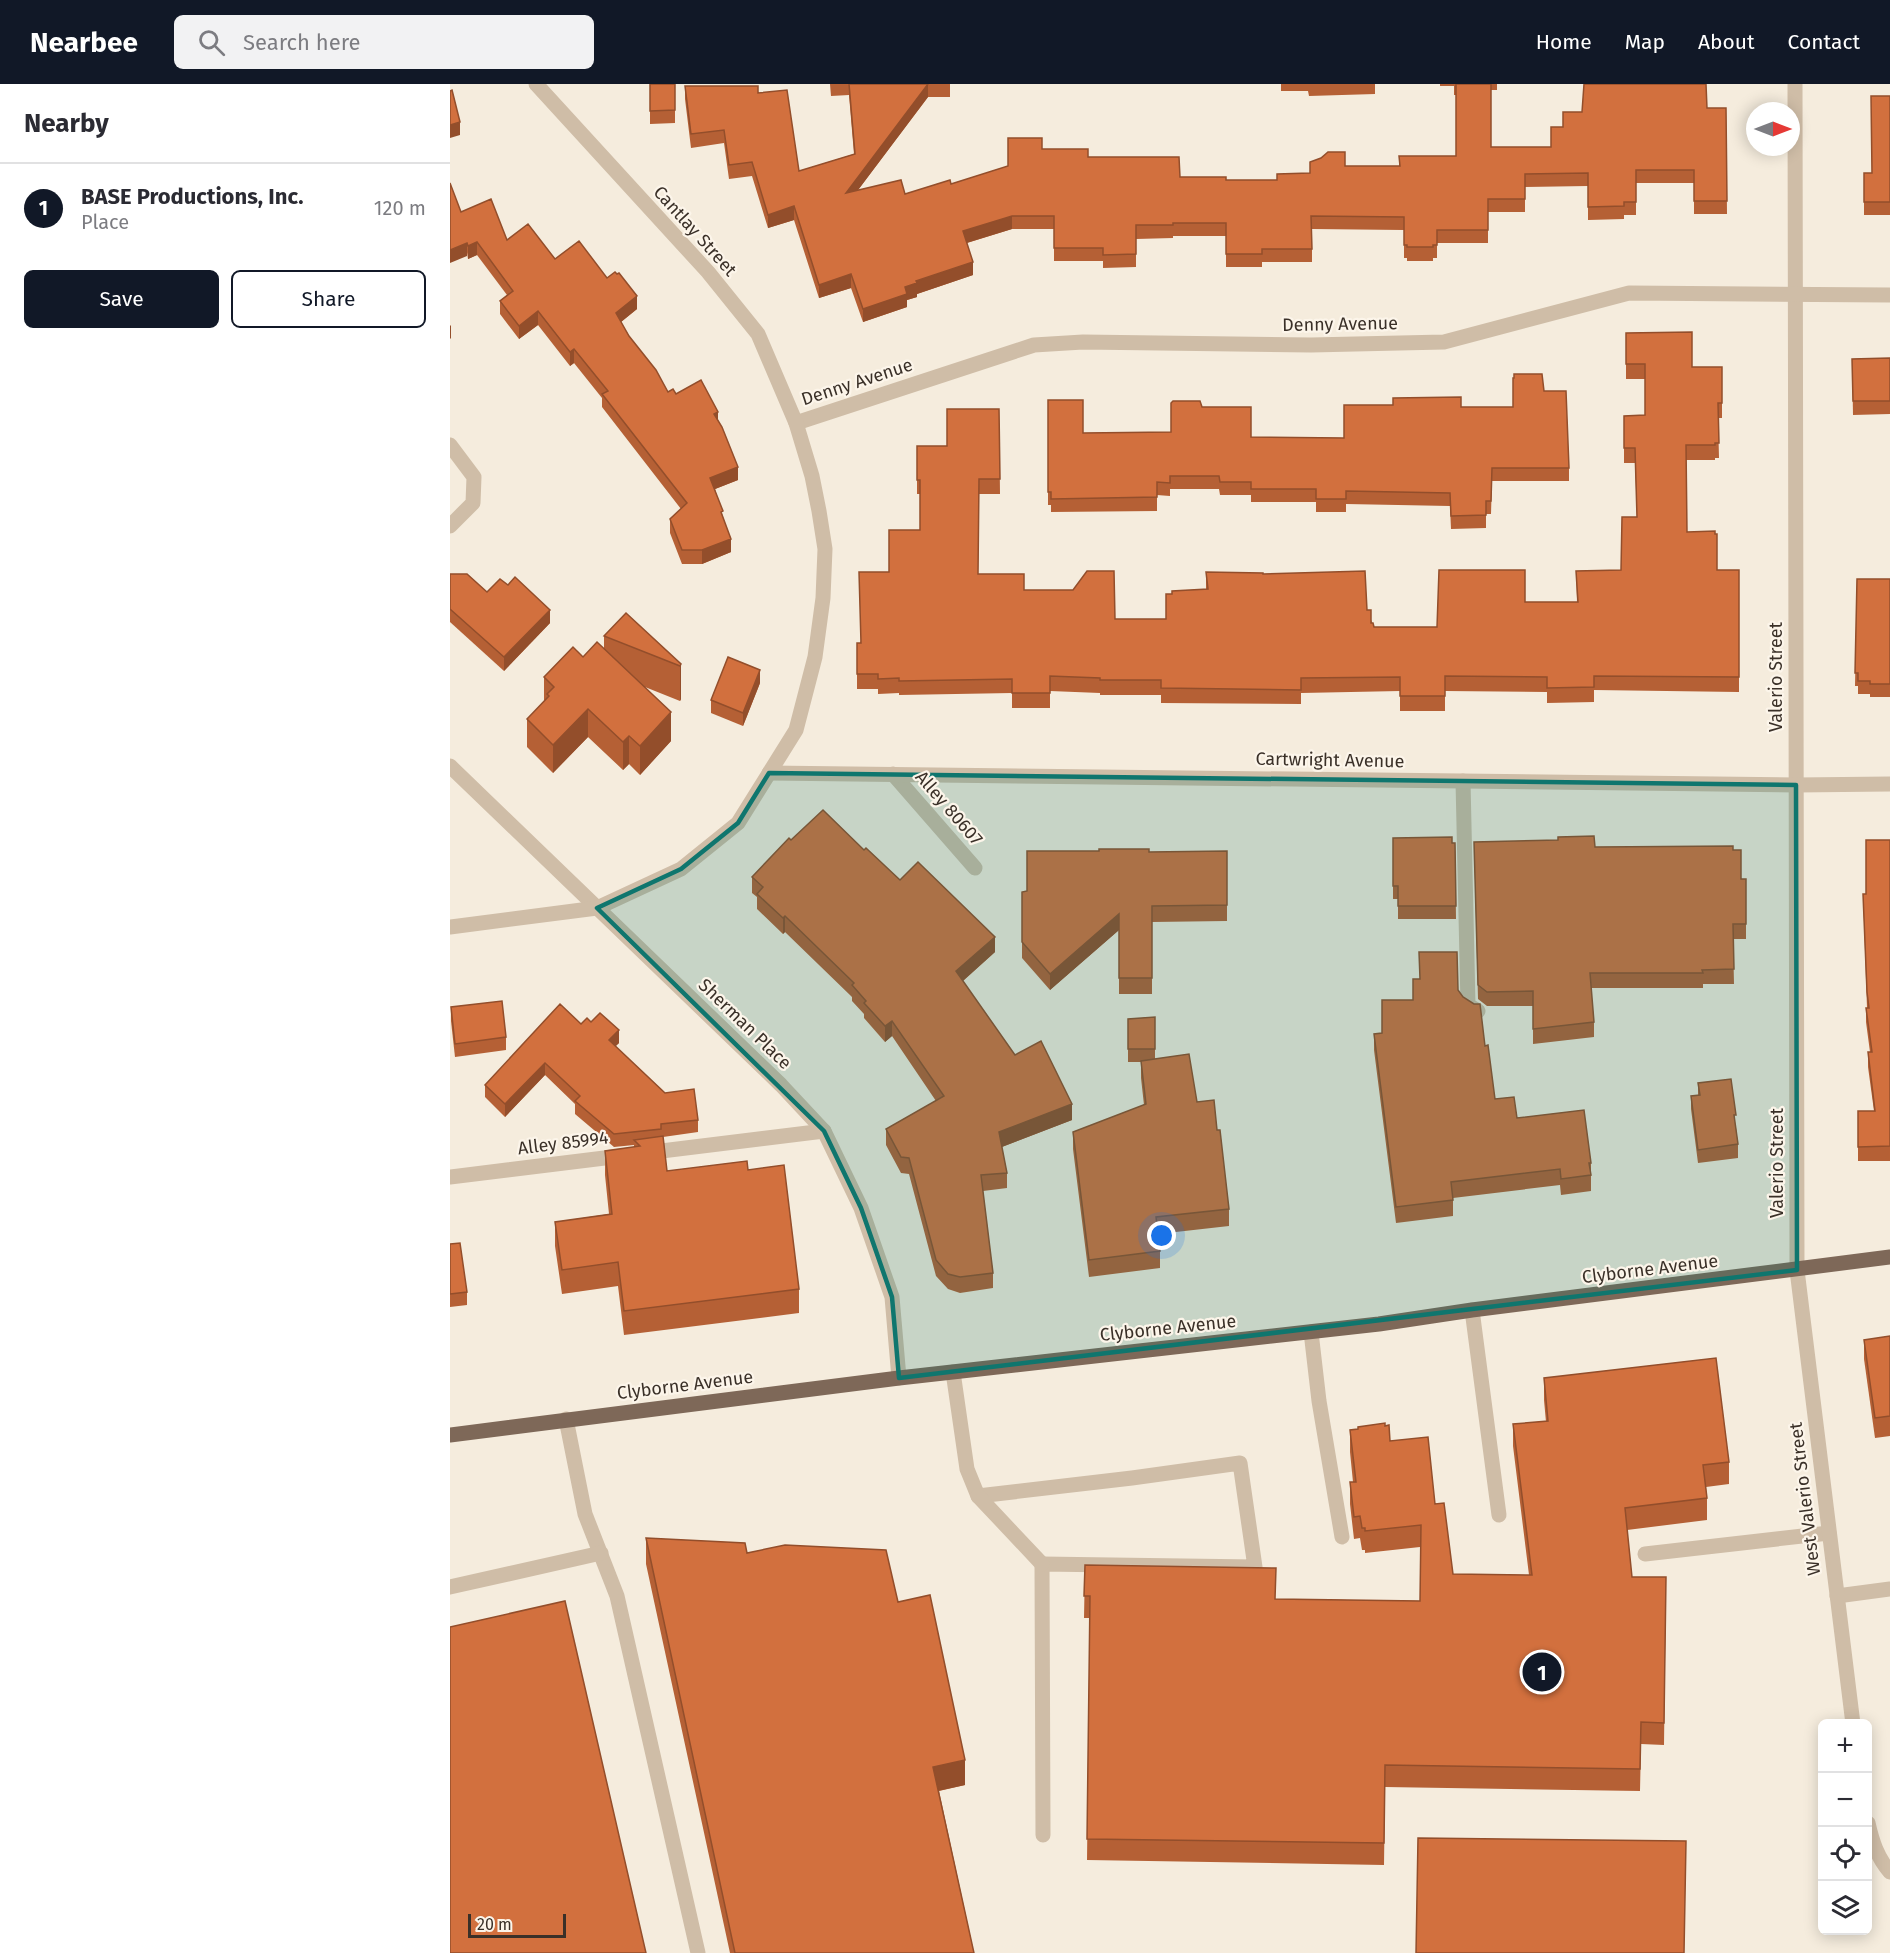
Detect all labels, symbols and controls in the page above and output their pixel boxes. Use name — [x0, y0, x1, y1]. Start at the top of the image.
search box — [174, 15, 594, 69]
text: Nearbee — [30, 26, 138, 59]
icon: search — [195, 26, 228, 59]
text: Search here — [243, 29, 360, 56]
text: Home — [1536, 29, 1592, 55]
text: Map — [1625, 29, 1665, 55]
text: About — [1698, 29, 1755, 55]
text: Contact — [1788, 29, 1860, 55]
north arrow — [1746, 102, 1800, 156]
text: Nearby — [24, 108, 109, 139]
street label: Cantlay Street — [649, 181, 742, 281]
text: BASE Productions, Inc. — [81, 183, 303, 210]
text: 1 — [39, 196, 48, 220]
text: 120 m — [374, 196, 426, 220]
text: Place — [81, 210, 129, 234]
button: Save — [24, 270, 219, 328]
button: Share — [231, 270, 426, 328]
street label: Denny Avenue — [1282, 312, 1398, 336]
street label: Denny Avenue — [799, 354, 915, 410]
street label: Valerio Street — [1765, 621, 1787, 732]
street label: Cartwright Avenue — [1255, 748, 1405, 772]
street label: Alley 80607 — [911, 766, 987, 850]
street label: Sherman Place — [694, 974, 796, 1074]
street label: Valerio Street — [1766, 1107, 1788, 1218]
street label: Alley 85994 — [516, 1126, 610, 1159]
your location — [1147, 1221, 1176, 1250]
street label: Clyborne Avenue — [1581, 1250, 1719, 1288]
street label: Clyborne Avenue — [1099, 1310, 1237, 1346]
street label: Clyborne Avenue — [616, 1366, 754, 1404]
street label: West Valerio Street — [1785, 1421, 1825, 1577]
pin: 1 — [1522, 1650, 1562, 1694]
map controls — [1818, 1719, 1872, 1935]
button: + — [1818, 1719, 1872, 1773]
button: − — [1818, 1773, 1872, 1827]
button: locate — [1818, 1827, 1872, 1881]
button: layers — [1818, 1881, 1872, 1935]
scale bar — [468, 1911, 566, 1938]
text: 20 m — [477, 1915, 512, 1934]

